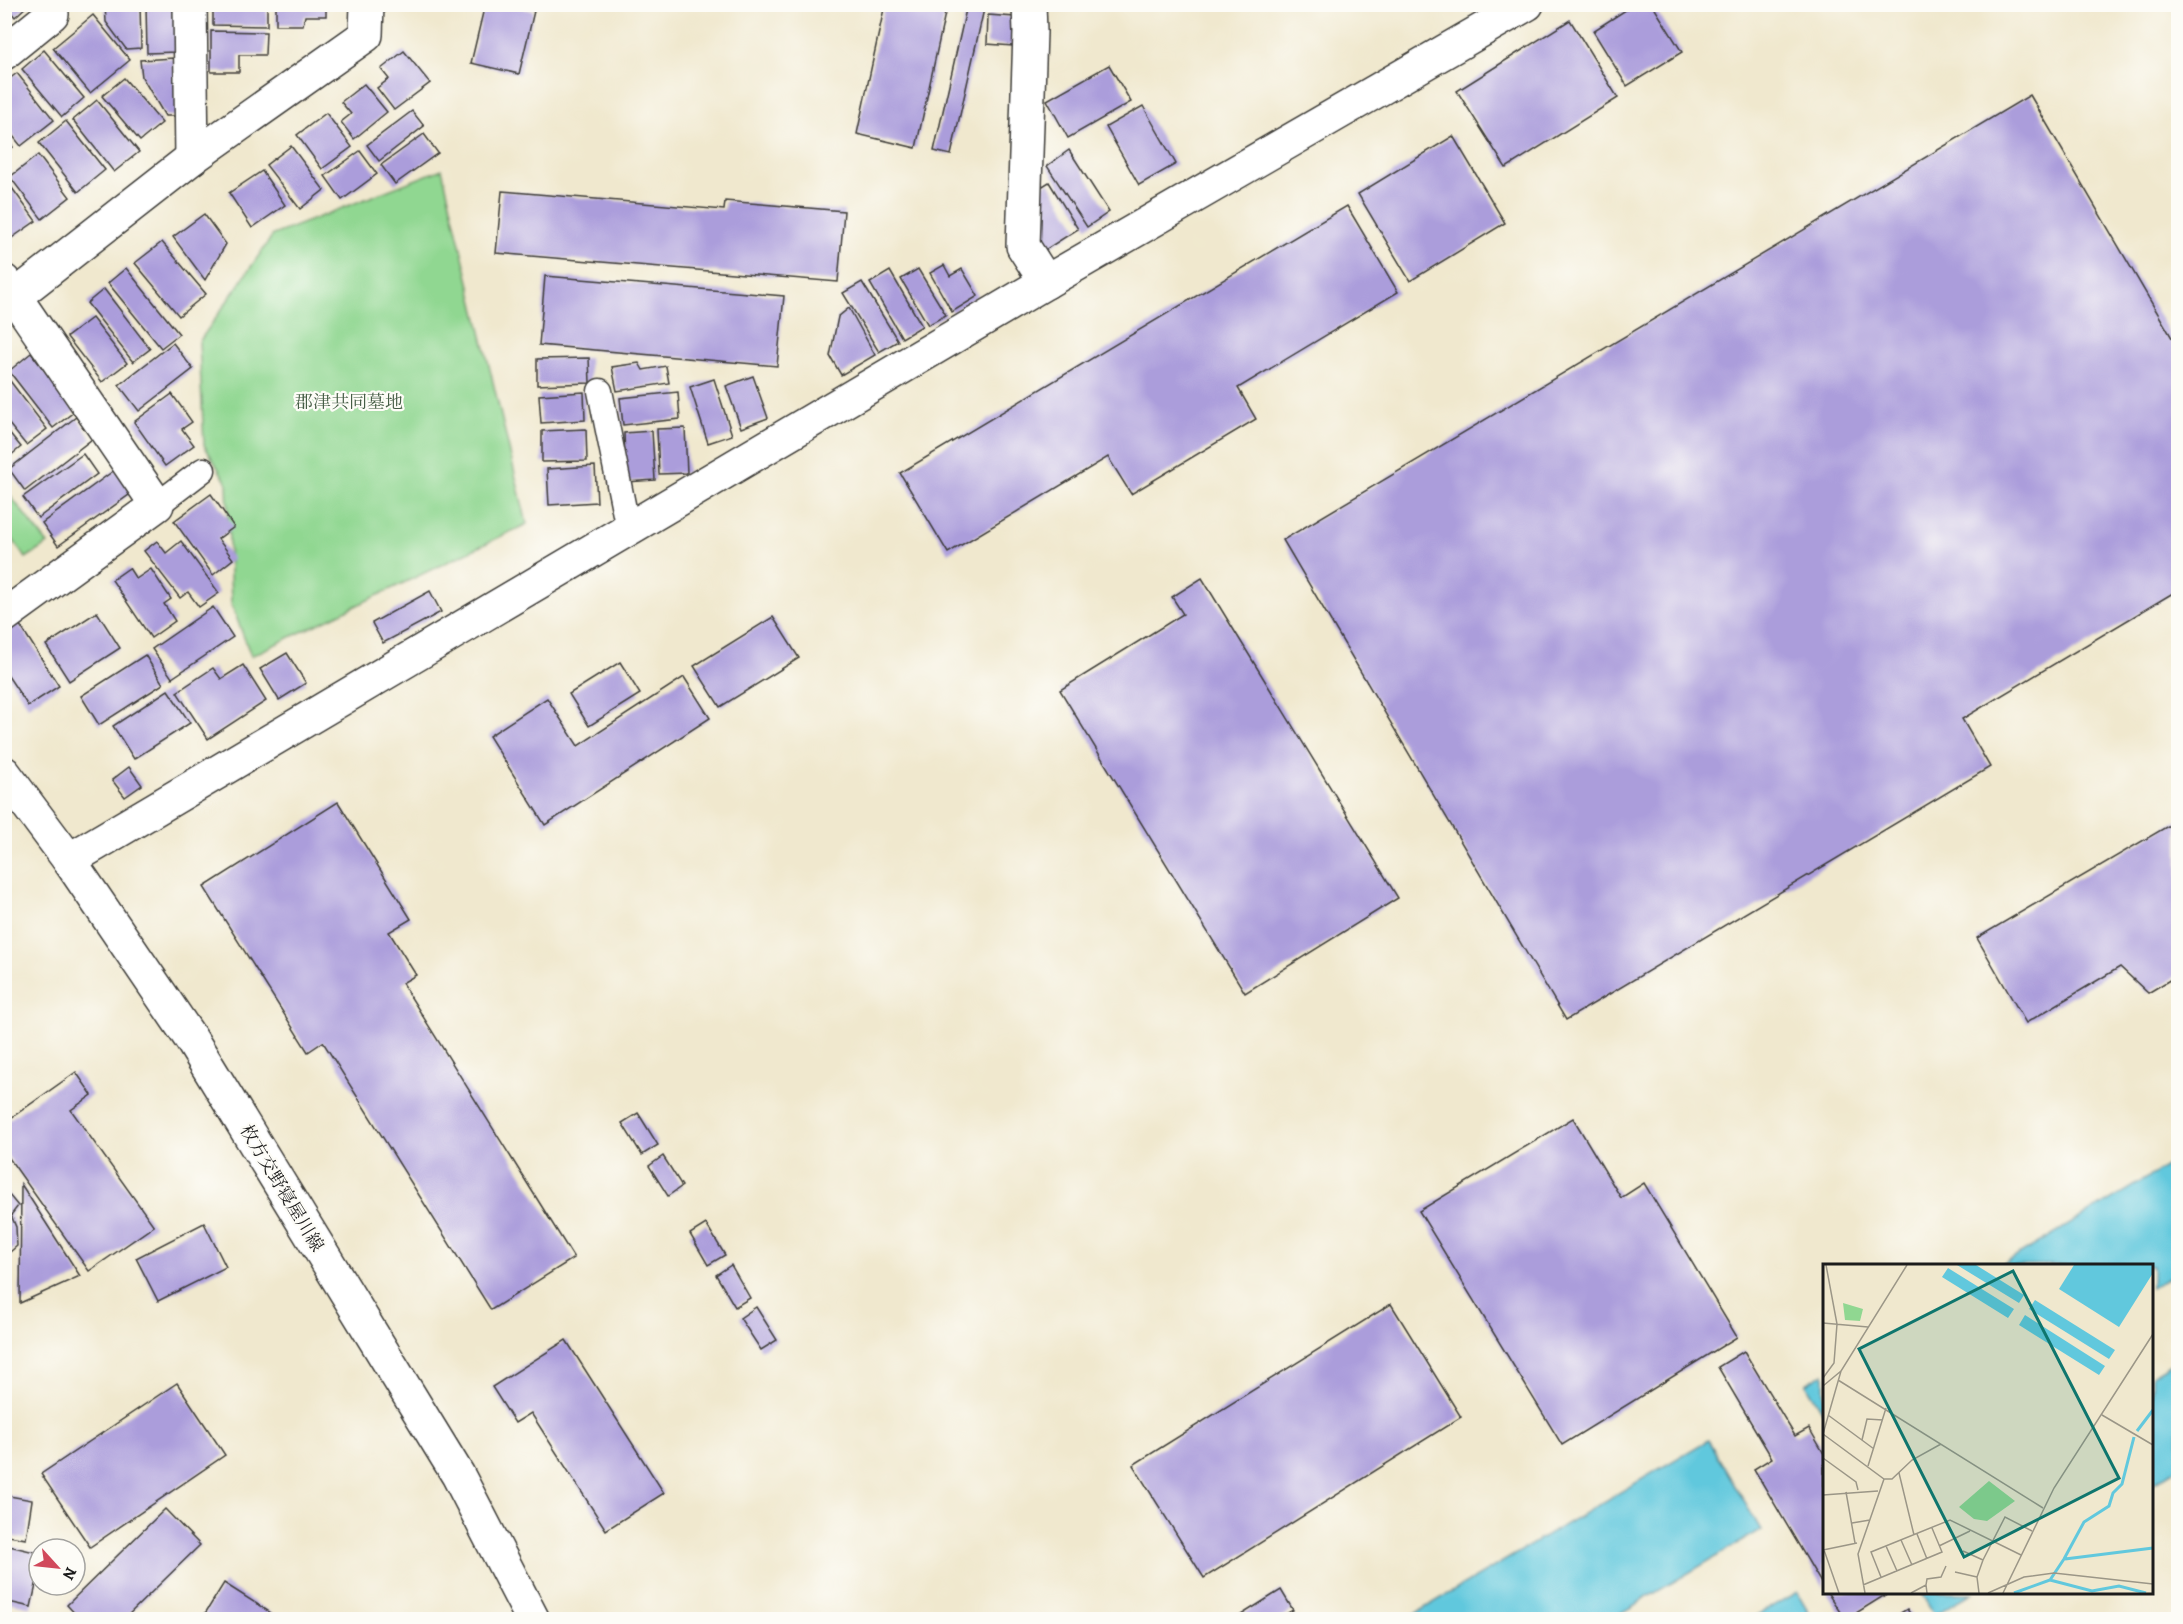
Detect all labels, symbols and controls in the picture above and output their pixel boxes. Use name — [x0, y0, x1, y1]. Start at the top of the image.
park label: 郡津共同墓地 — [295, 390, 403, 414]
street label: 枚方交野寝屋川線 — [235, 1120, 329, 1256]
inset map — [1823, 1264, 2153, 1594]
north arrow — [27, 1537, 87, 1597]
text: N — [57, 1563, 82, 1584]

